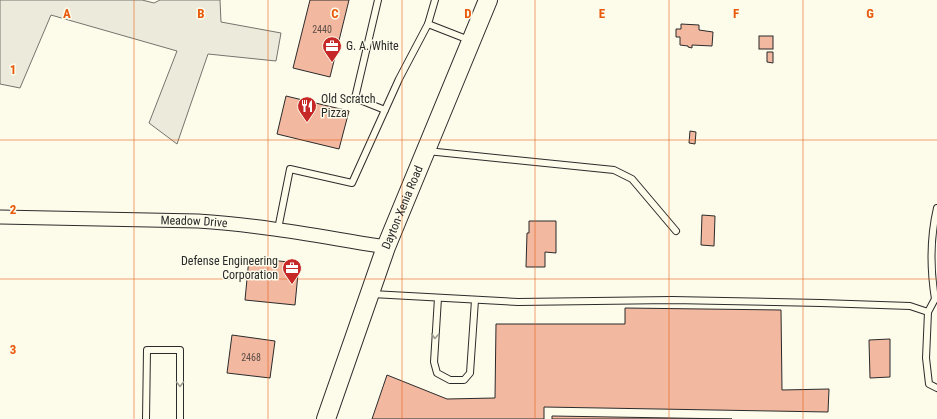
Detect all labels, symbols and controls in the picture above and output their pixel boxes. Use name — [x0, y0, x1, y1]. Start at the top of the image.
text: A — [63, 6, 71, 21]
text: B — [197, 6, 205, 21]
text: C — [331, 6, 339, 21]
text: D — [464, 6, 472, 21]
text: E — [599, 6, 606, 21]
text: F — [733, 6, 739, 21]
text: G — [866, 6, 874, 21]
house number: 2440 — [312, 24, 332, 35]
office icon: G. A. White — [321, 35, 343, 63]
place label: G. A. White — [346, 39, 399, 53]
text: 1 — [10, 62, 16, 77]
place label: Old Scratch Pizza — [321, 92, 376, 120]
restaurant icon: Old Scratch Pizza — [296, 95, 318, 123]
street label: Dayton-Xenia Road — [379, 164, 426, 251]
text: 2 — [10, 202, 17, 217]
street label: Meadow Drive — [160, 213, 228, 230]
place label: Defense Engineering Corporation — [181, 254, 278, 282]
office icon: Defense Engineering Corporation — [281, 257, 303, 285]
one-way arrow — [431, 333, 440, 339]
text: 3 — [10, 342, 16, 357]
house number: 2468 — [241, 352, 261, 363]
one-way arrow — [176, 381, 184, 387]

